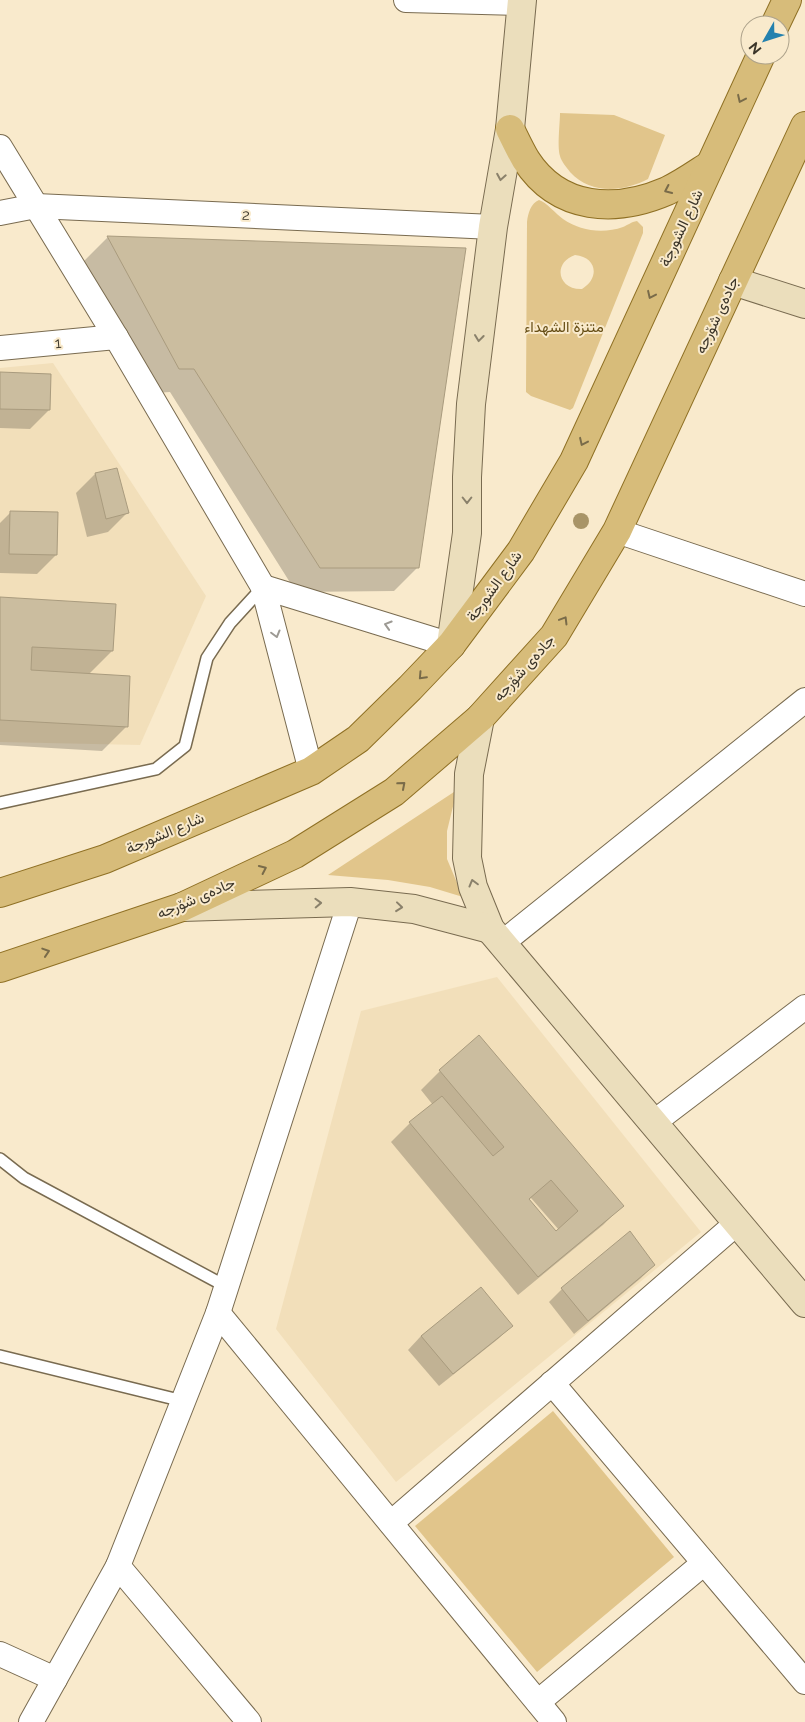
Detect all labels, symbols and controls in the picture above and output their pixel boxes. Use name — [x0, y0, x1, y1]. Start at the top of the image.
north arrow — [740, 15, 790, 65]
text: N — [745, 39, 764, 57]
one-way arrow — [736, 94, 747, 103]
one-way arrow — [497, 173, 507, 181]
one-way arrow — [664, 183, 673, 194]
street label: شارع الشورجة — [655, 186, 709, 270]
street label: 2 — [242, 206, 251, 224]
street label: جادەی شۆرجە — [691, 274, 744, 357]
one-way arrow — [647, 289, 657, 298]
park label: متنزة الشهداء — [524, 318, 604, 336]
street label: 1 — [54, 334, 63, 352]
one-way arrow — [474, 334, 485, 342]
one-way arrow — [578, 437, 589, 446]
one-way arrow — [462, 496, 472, 504]
street label: شارع الشورجة — [462, 547, 527, 626]
one-way arrow — [557, 616, 567, 625]
one-way arrow — [384, 621, 392, 631]
one-way arrow — [270, 630, 280, 638]
street label: جادەی شۆرجە — [490, 631, 559, 705]
one-way arrow — [419, 670, 428, 679]
one-way arrow — [396, 782, 405, 791]
street label: شارع الشورجة — [123, 808, 208, 859]
one-way arrow — [258, 865, 267, 875]
street label: جادەی شۆرجە — [154, 874, 238, 923]
one-way arrow — [468, 879, 478, 887]
one-way arrow — [315, 898, 323, 908]
one-way arrow — [395, 901, 403, 912]
one-way arrow — [42, 948, 50, 958]

